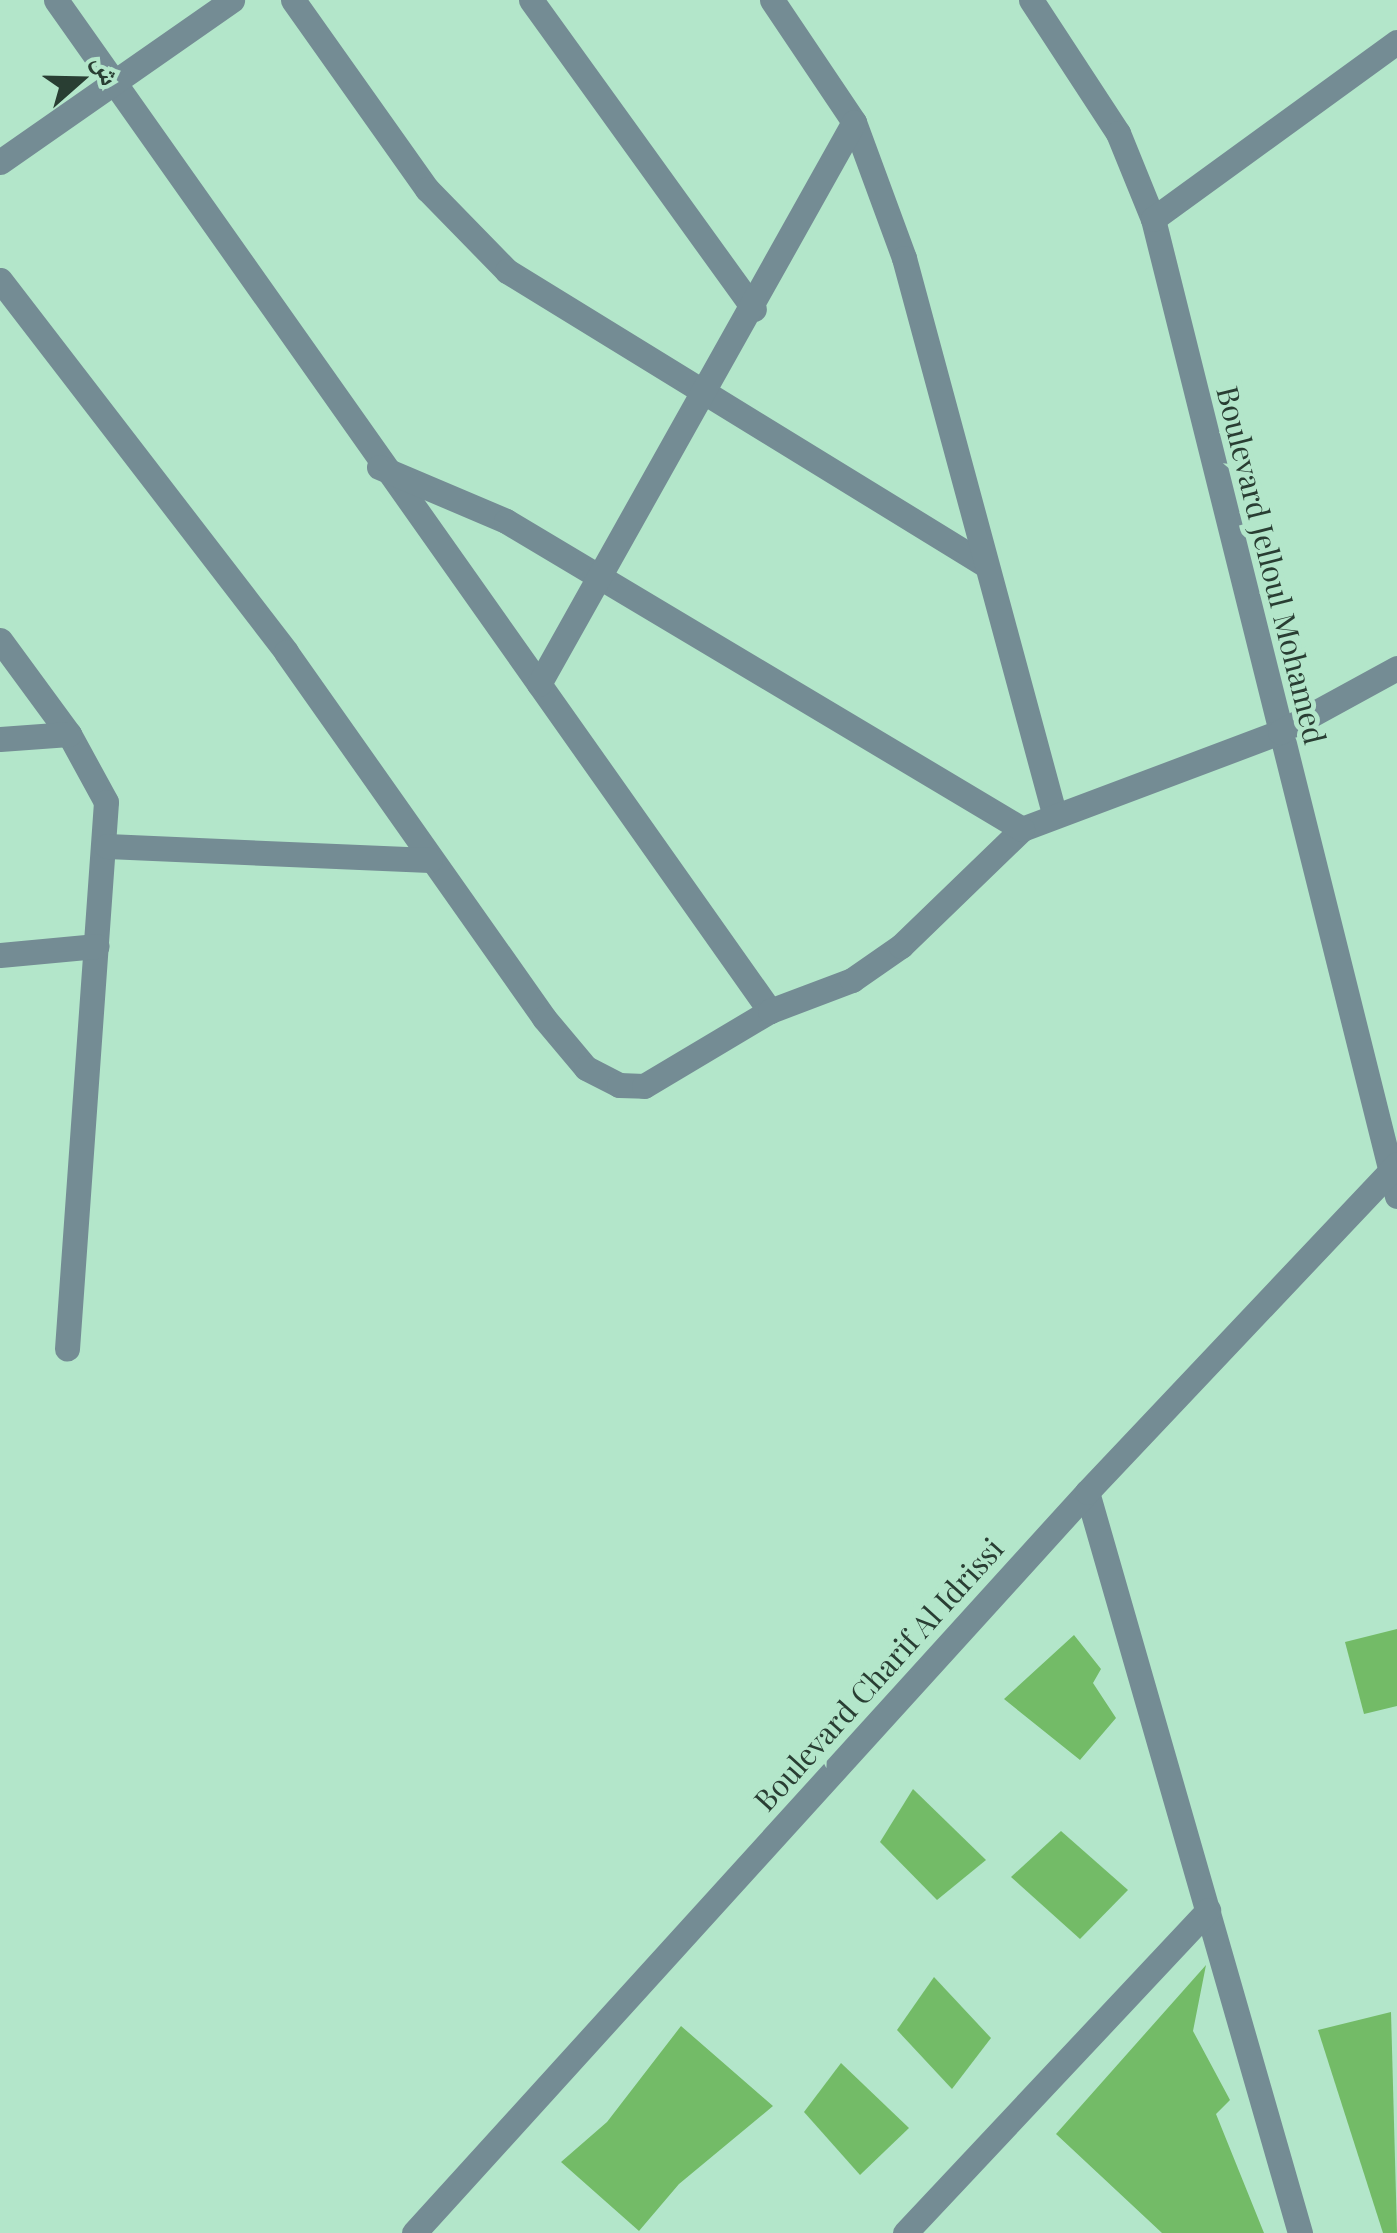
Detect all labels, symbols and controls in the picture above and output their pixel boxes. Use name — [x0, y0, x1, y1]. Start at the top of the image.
north arrow — [30, 30, 130, 130]
text: ش — [86, 49, 131, 90]
street label: Boulevard Jelloul Mohamed — [1210, 382, 1334, 748]
street label: Boulevard Charif Al Idrissi — [746, 1530, 1010, 1818]

